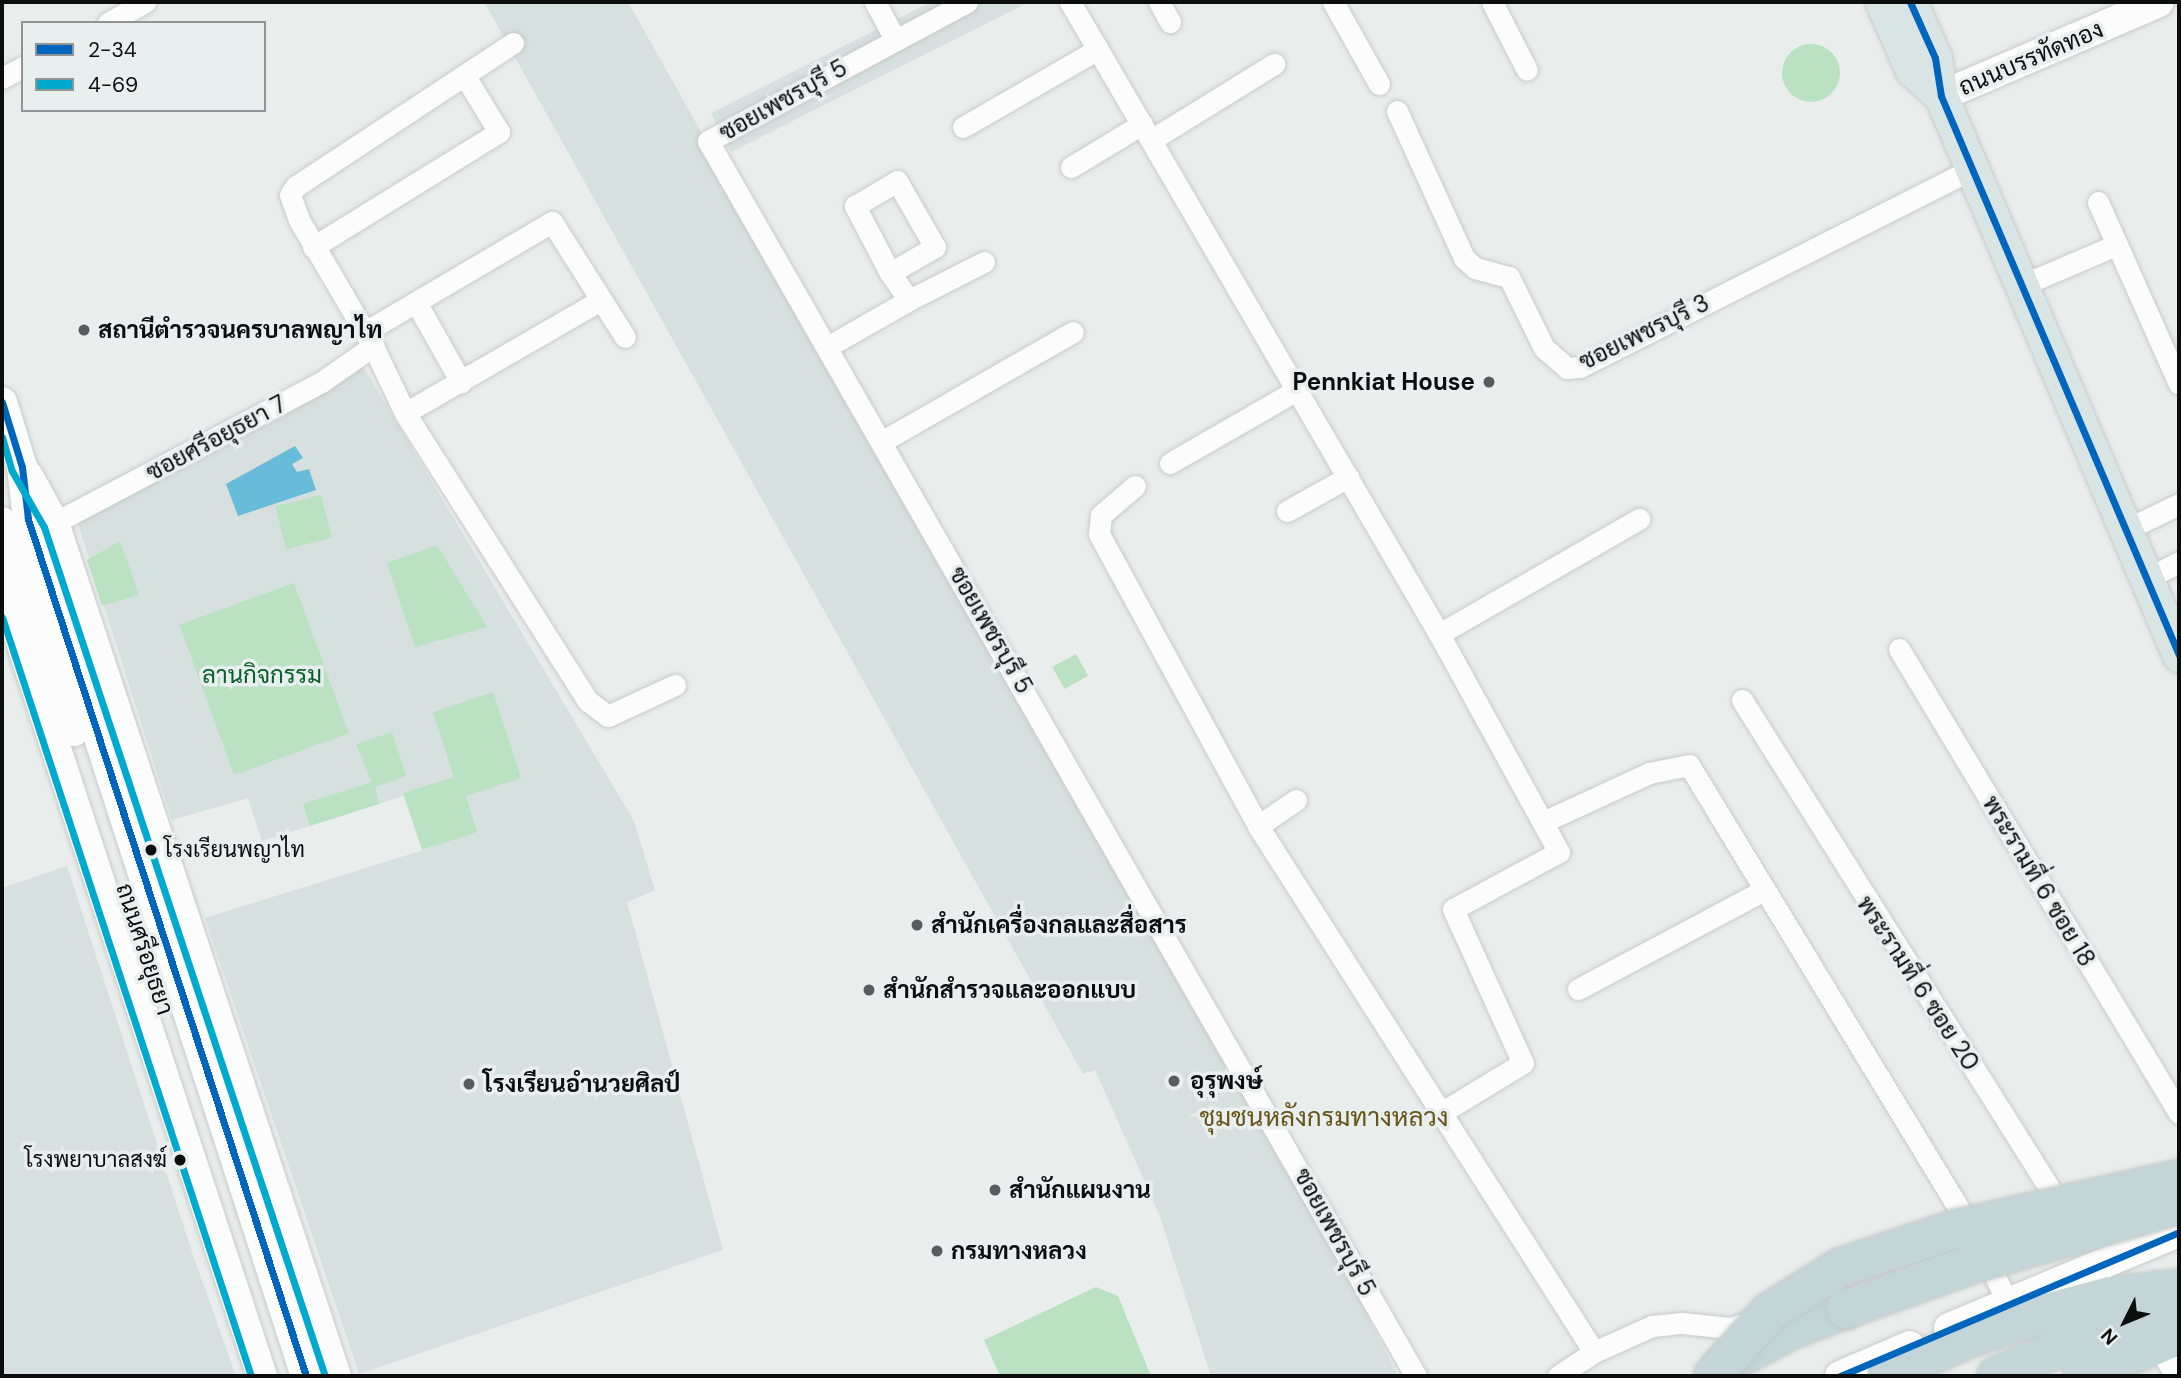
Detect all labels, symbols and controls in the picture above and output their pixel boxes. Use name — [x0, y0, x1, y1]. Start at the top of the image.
street label: ถนนบรรทัดทอง — [1955, 15, 2107, 101]
legend — [21, 21, 266, 112]
text: 2-34 — [88, 36, 137, 64]
street label: ซอยเพชรบุรี 5 — [714, 53, 852, 147]
text: 4-69 — [88, 71, 138, 99]
street label: ซอยเพชรบุรี 3 — [1574, 288, 1714, 376]
place label: สถานีตำรวจนครบาลพญาไท — [98, 316, 383, 344]
marker: สถานีตำรวจนครบาลพญาไท — [76, 322, 92, 338]
place label: Pennkiat House — [1293, 368, 1475, 396]
marker: Pennkiat House — [1481, 374, 1497, 390]
street label: ซอยศรีอยุธยา 7 — [141, 389, 291, 487]
street label: ซอยเพชรบุรี 5 — [943, 561, 1039, 699]
park label: ลานกิจกรรม — [202, 661, 322, 689]
street label: พระรามที่ 6 ซอย 18 — [1977, 790, 2101, 972]
place label: โรงเรียนพญาไท — [164, 837, 305, 863]
marker: โรงเรียนพญาไท — [144, 843, 158, 857]
street label: ถนนศรีอยุธยา — [110, 880, 180, 1018]
street label: พระรามที่ 6 ซอย 20 — [1851, 890, 1985, 1076]
place label: สำนักเครื่องกลและสื่อสาร — [931, 911, 1187, 939]
marker: สำนักเครื่องกลและสื่อสาร — [909, 917, 925, 933]
place label: สำนักสำรวจและออกแบบ — [883, 976, 1136, 1004]
marker: สำนักสำรวจและออกแบบ — [861, 982, 877, 998]
place label: อุรุพงษ์ — [1190, 1067, 1263, 1095]
place label: โรงเรียนอำนวยศิลป์ — [483, 1070, 680, 1098]
marker: อุรุพงษ์ — [1164, 1071, 1184, 1091]
marker: โรงเรียนอำนวยศิลป์ — [461, 1076, 477, 1092]
district label: ชุมชนหลังกรมทางหลวง — [1199, 1102, 1449, 1134]
place label: โรงพยาบาลสงฆ์ — [25, 1147, 167, 1173]
marker: โรงพยาบาลสงฆ์ — [173, 1153, 187, 1167]
street label: ซอยเพชรบุรี 5 — [1288, 1163, 1382, 1301]
place label: สำนักแผนงาน — [1009, 1176, 1151, 1204]
marker: สำนักแผนงาน — [987, 1182, 1003, 1198]
place label: กรมทางหลวง — [951, 1237, 1087, 1265]
marker: กรมทางหลวง — [929, 1243, 945, 1259]
north arrow — [2090, 1287, 2160, 1357]
text: N — [2095, 1323, 2123, 1350]

